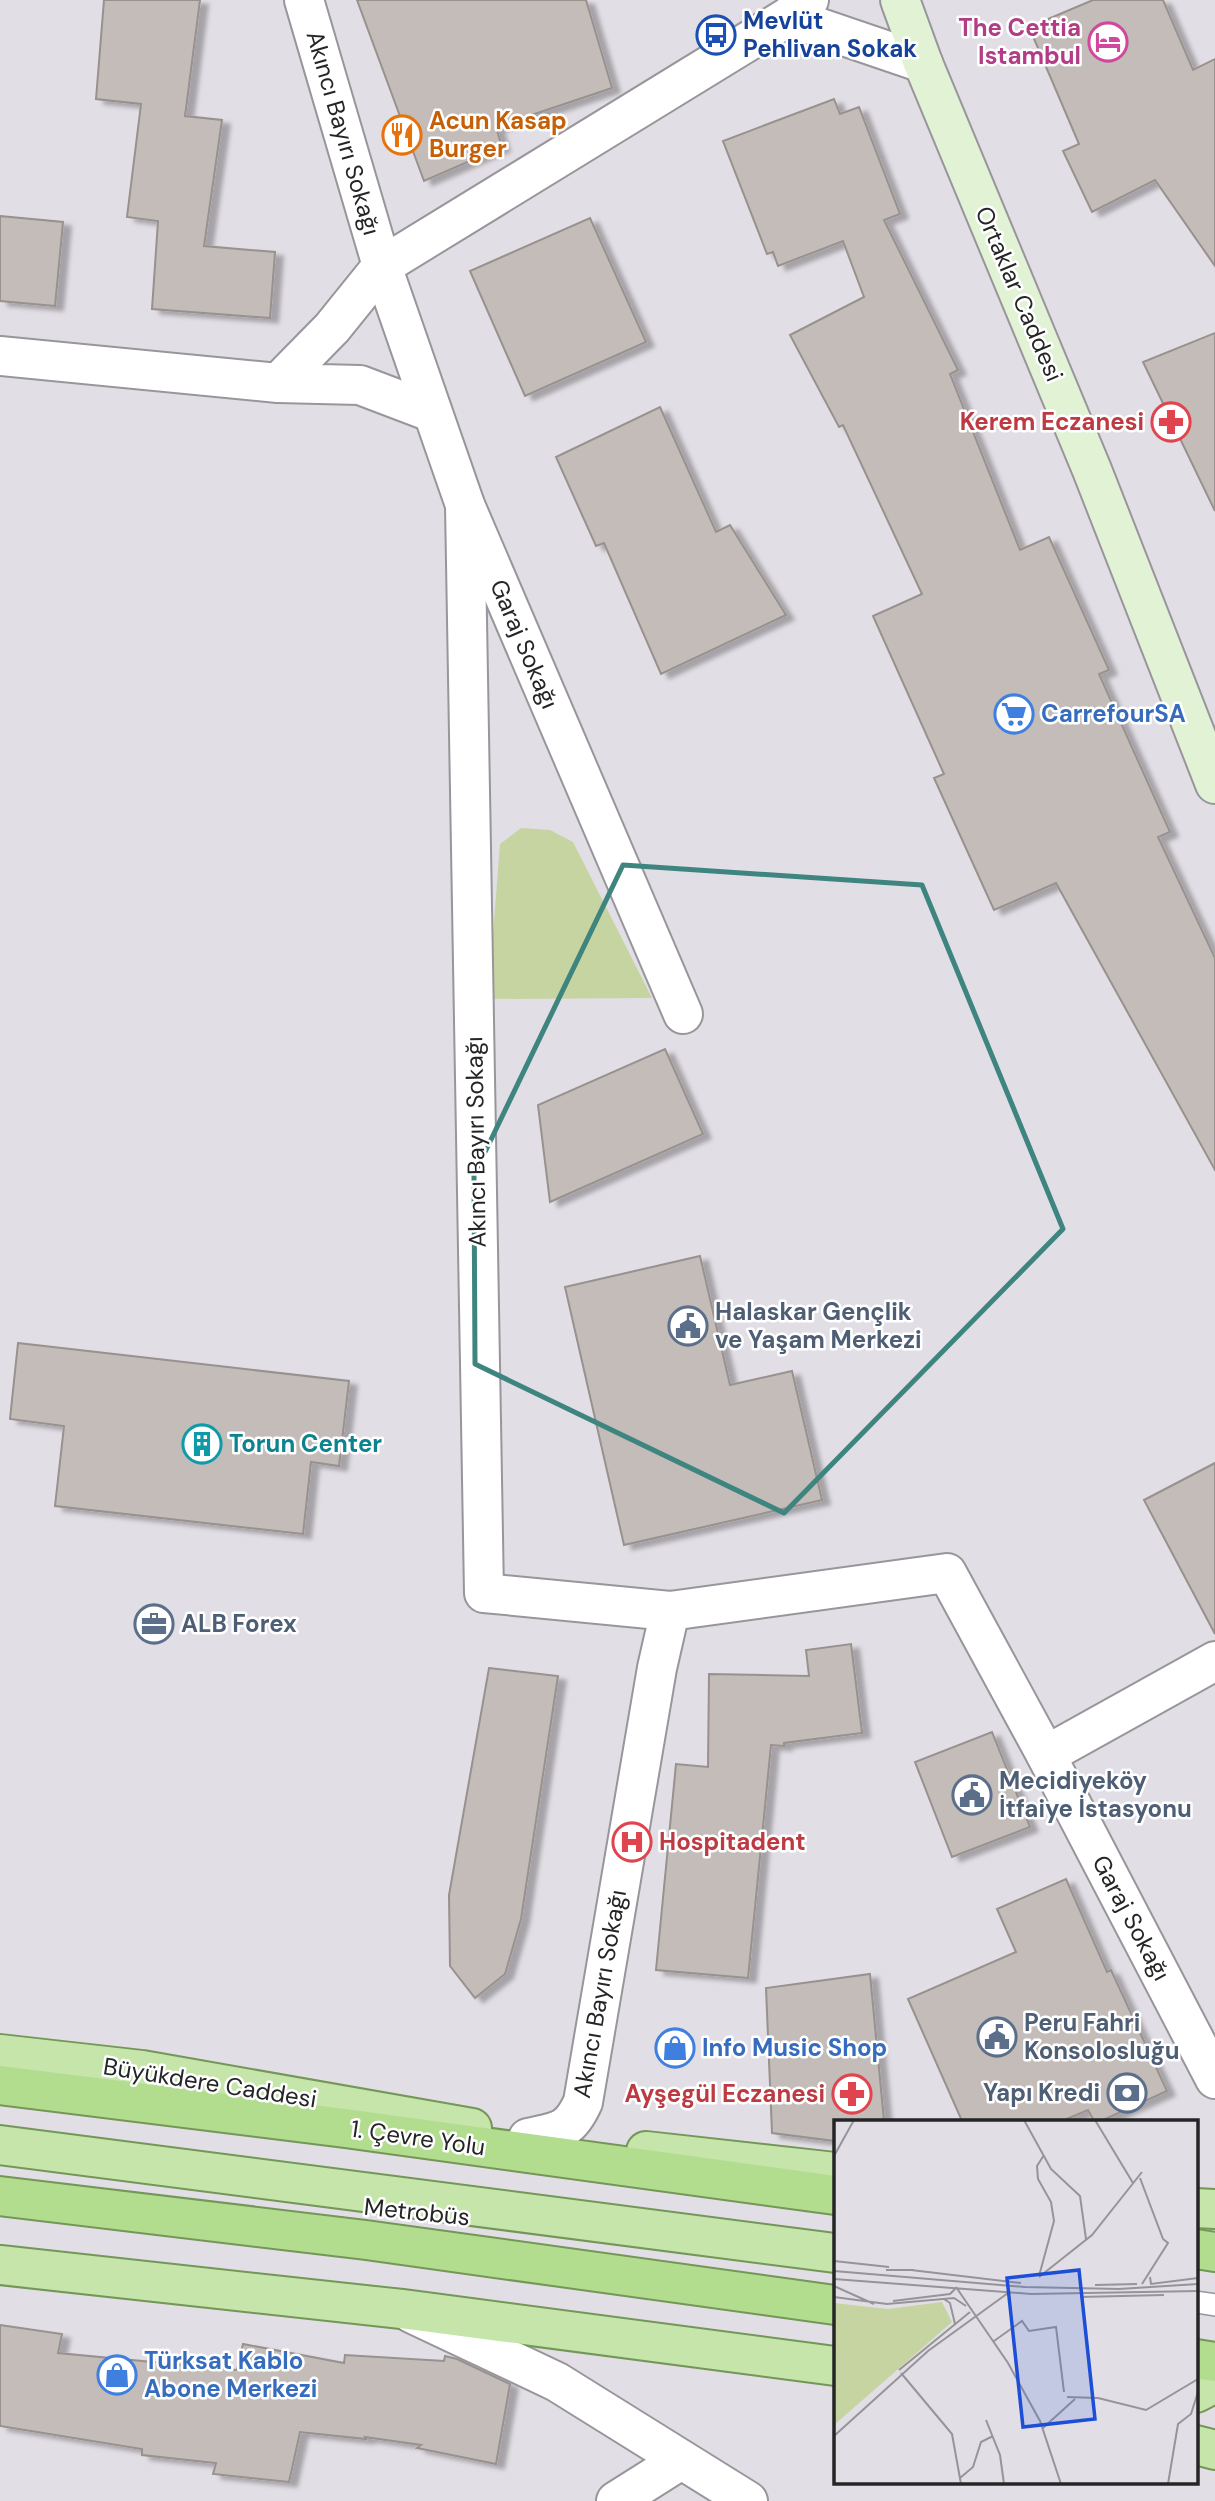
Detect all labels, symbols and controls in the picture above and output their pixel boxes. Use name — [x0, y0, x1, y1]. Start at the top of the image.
place label: Mevlüt Pehlivan Sokak — [743, 5, 917, 64]
place label: The Cettia Istambul — [958, 12, 1081, 71]
bus stop icon: Mevlüt Pehlivan Sokak — [695, 14, 737, 56]
hotel icon: The Cettia Istambul — [1087, 21, 1129, 63]
street label: Akıncı Bayırı Sokağı — [299, 27, 387, 239]
place label: Acun Kasap Burger — [429, 105, 567, 164]
restaurant icon: Acun Kasap Burger — [381, 114, 423, 156]
street label: Ortaklar Caddesi — [969, 201, 1070, 386]
pharmacy icon: Kerem Eczanesi — [1150, 401, 1192, 443]
place label: Kerem Eczanesi — [960, 406, 1144, 437]
street label: Garaj Sokağı — [483, 575, 566, 713]
supermarket icon: CarrefourSA — [993, 693, 1035, 735]
place label: CarrefourSA — [1041, 698, 1186, 729]
street label: Akıncı Bayırı Sokağı — [458, 1036, 493, 1248]
place label: Halaskar Gençlik ve Yaşam Merkezi — [715, 1296, 922, 1355]
public building icon: Halaskar Gençlik ve Yaşam Merkezi — [667, 1305, 709, 1347]
building icon: Torun Center — [181, 1423, 223, 1465]
place label: Torun Center — [229, 1428, 382, 1459]
office icon: ALB Forex — [133, 1603, 175, 1645]
place label: ALB Forex — [181, 1608, 297, 1639]
place label: Mecidiyeköy İtfaiye İstasyonu — [999, 1765, 1192, 1824]
public building icon: Mecidiyeköy İtfaiye İstasyonu — [951, 1774, 993, 1816]
hospital icon: Hospitadent — [611, 1821, 653, 1863]
place label: Hospitadent — [659, 1826, 806, 1857]
street label: Garaj Sokağı — [1086, 1850, 1177, 1986]
street label: Akıncı Bayırı Sokağı — [566, 1887, 633, 2101]
place label: Peru Fahri Konsolosluğu — [1024, 2007, 1180, 2066]
public building icon: Peru Fahri Konsolosluğu — [976, 2016, 1018, 2058]
shop icon: Info Music Shop — [654, 2027, 696, 2069]
place label: Info Music Shop — [702, 2032, 887, 2063]
street label: Büyükdere Caddesi — [101, 2050, 319, 2115]
bank icon: Yapı Kredi — [1106, 2072, 1148, 2114]
pharmacy icon: Ayşegül Eczanesi — [831, 2073, 873, 2115]
place label: Yapı Kredi — [983, 2077, 1100, 2108]
place label: Ayşegül Eczanesi — [624, 2078, 825, 2109]
street label: 1. Çevre Yolu — [349, 2113, 487, 2162]
inset map — [834, 2120, 1198, 2484]
street label: Metrobüs — [363, 2191, 472, 2232]
place label: Türksat Kablo Abone Merkezi — [144, 2345, 317, 2404]
shop icon: Türksat Kablo Abone Merkezi — [96, 2354, 138, 2396]

